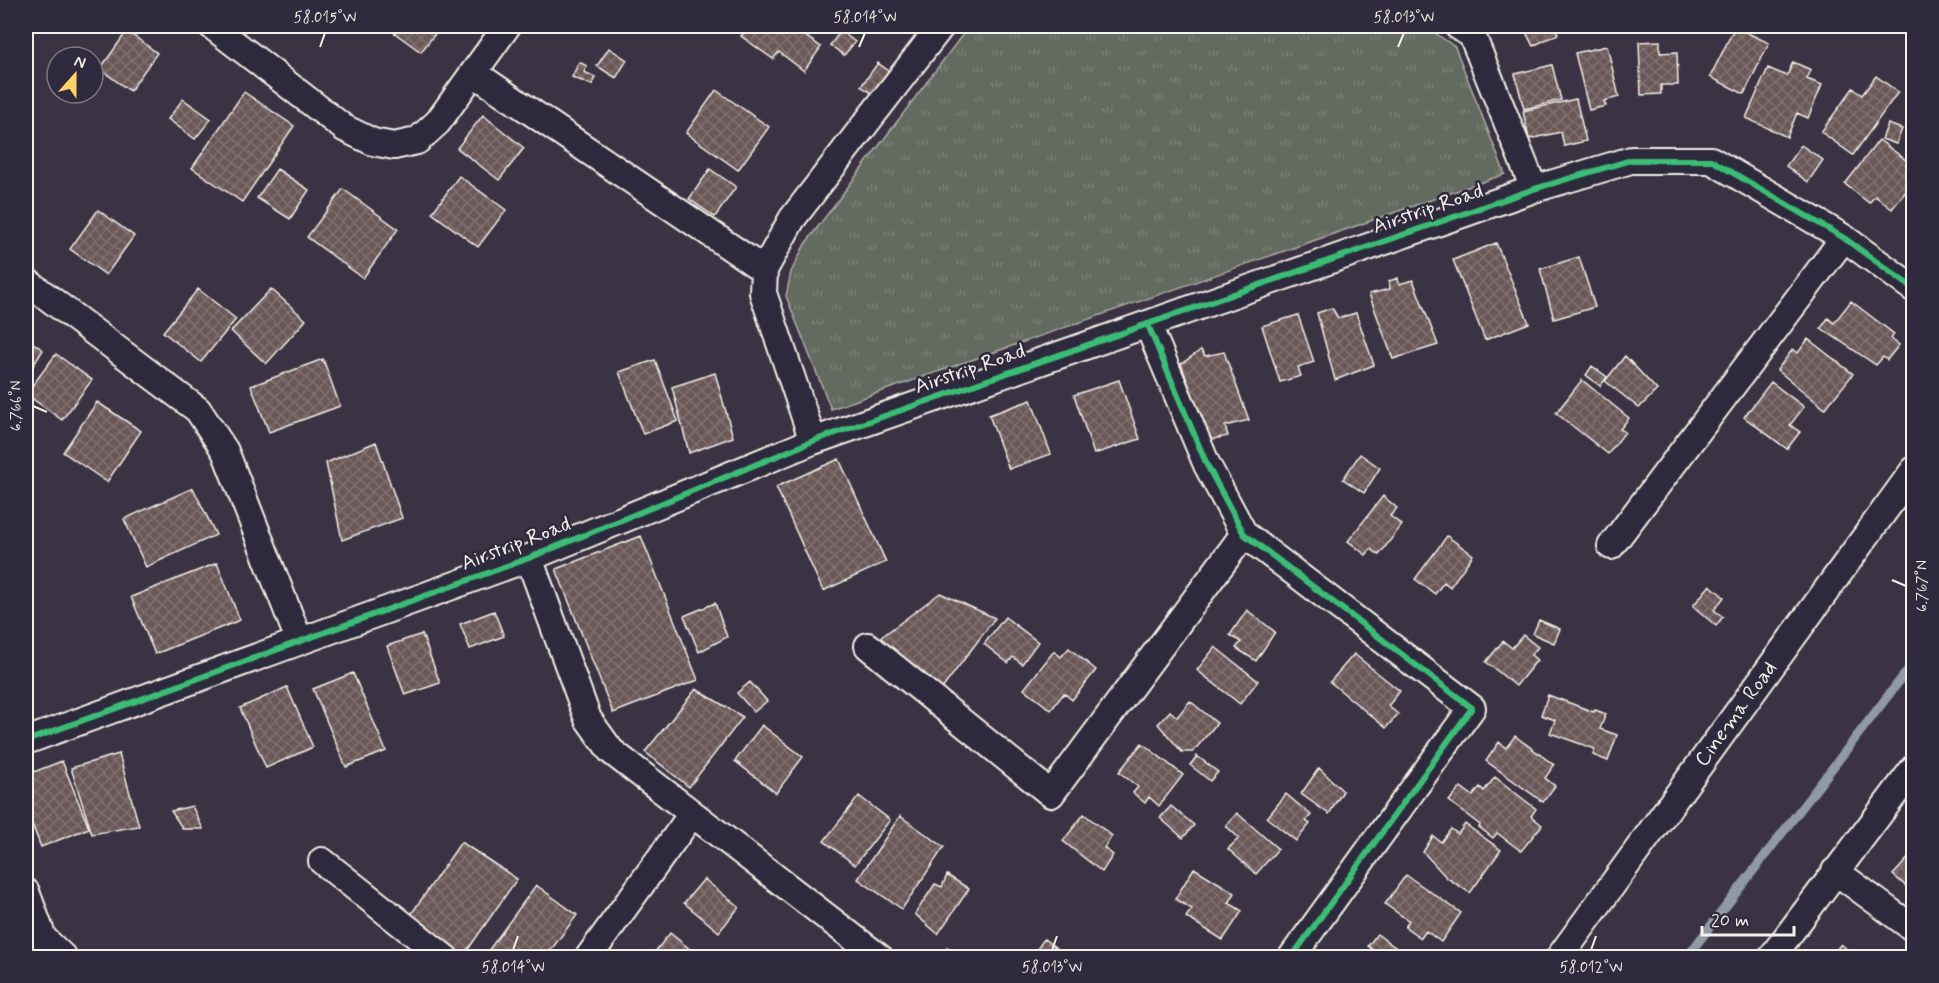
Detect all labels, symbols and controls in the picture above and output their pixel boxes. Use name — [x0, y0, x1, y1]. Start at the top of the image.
text: 58.015°W — [294, 8, 356, 28]
text: 58.014°W — [833, 8, 897, 28]
text: 58.013°W — [1374, 8, 1434, 28]
north arrow — [45, 45, 105, 105]
text: N — [71, 51, 89, 74]
street label: Airstrip Road — [1369, 177, 1487, 241]
street label: Airstrip Road — [911, 337, 1029, 401]
text: 6.766°N — [7, 381, 27, 431]
street label: Airstrip Road — [457, 510, 575, 578]
text: 6.767°N — [1913, 560, 1933, 612]
street label: Cinema Road — [1688, 656, 1784, 772]
scale bar — [1702, 899, 1794, 937]
text: 20 m — [1711, 909, 1749, 933]
text: 58.014°W — [481, 958, 545, 978]
text: 58.013°W — [1022, 958, 1082, 978]
text: 58.012°W — [1559, 958, 1623, 978]

